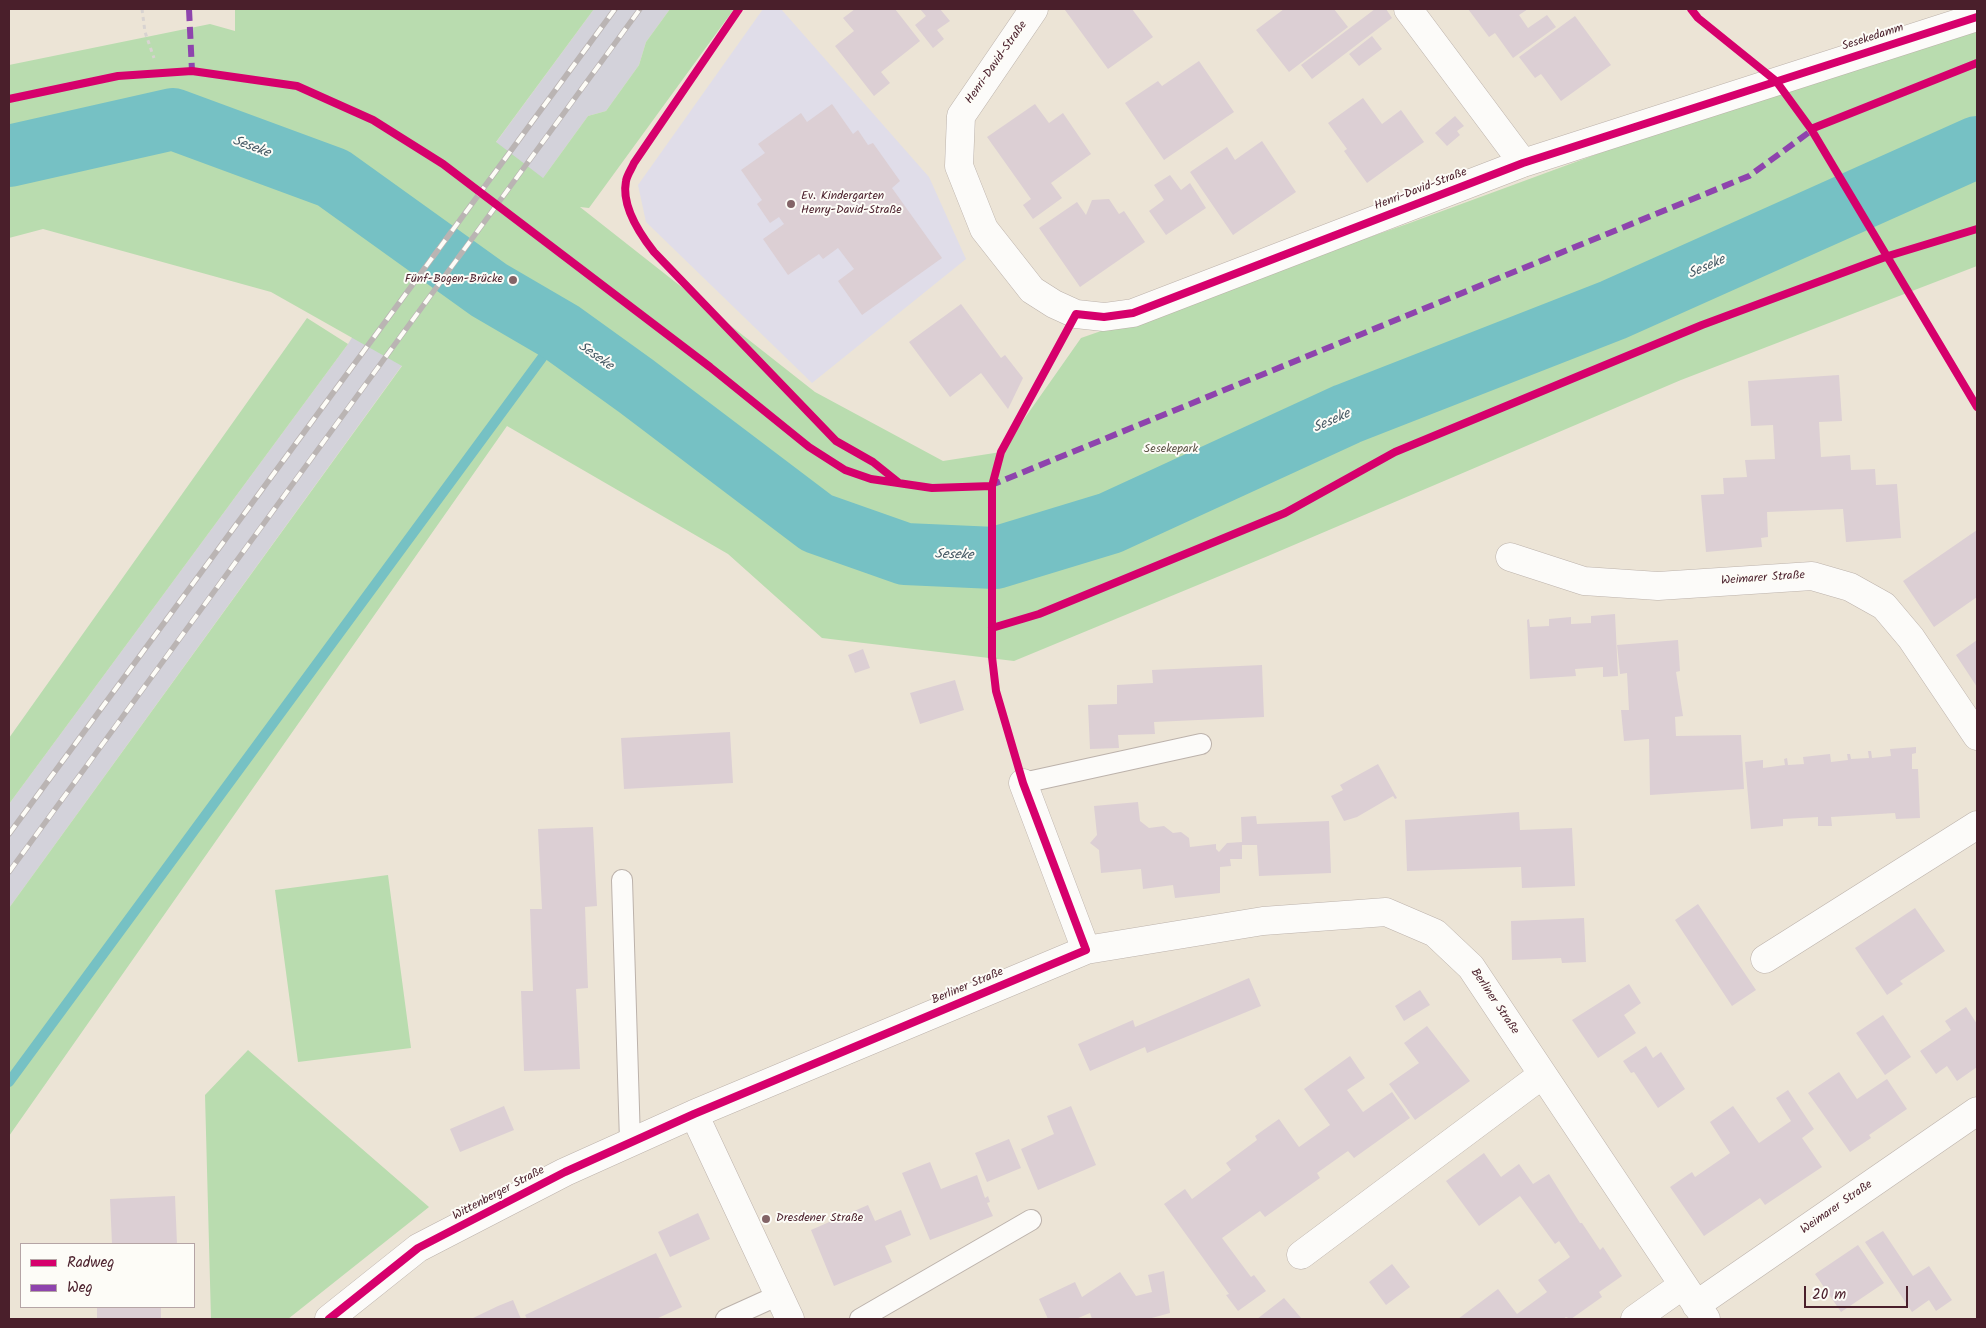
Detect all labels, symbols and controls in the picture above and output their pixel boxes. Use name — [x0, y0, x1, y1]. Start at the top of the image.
street label: Henri-David-Straße — [963, 19, 1031, 107]
street label: Sesekedamm — [1840, 21, 1906, 55]
water label: Seseke — [230, 133, 272, 163]
street label: Henri-David-Straße — [1373, 166, 1469, 214]
place label: Ev. Kindergarten Henry-David-Straße — [801, 190, 902, 218]
marker: Ev. Kindergarten Henry-David-Straße — [785, 198, 797, 210]
water label: Seseke — [1686, 252, 1728, 284]
place label: Fünf-Bogen-Brücke — [405, 273, 503, 287]
marker: Fünf-Bogen-Brücke — [507, 274, 519, 286]
water label: Seseke — [574, 339, 616, 375]
water label: Seseke — [1311, 406, 1353, 438]
park label: Sesekepark — [1144, 443, 1198, 457]
water label: Seseke — [934, 547, 974, 565]
street label: Weimarer Straße — [1721, 569, 1805, 589]
street label: Berliner Straße — [930, 965, 1006, 1009]
street label: Berliner Straße — [1467, 966, 1521, 1038]
street label: Wittenberger Straße — [451, 1164, 547, 1224]
street label: Weimarer Straße — [1798, 1178, 1876, 1238]
place label: Dresdener Straße — [776, 1212, 863, 1226]
marker: Dresdener Straße — [760, 1213, 772, 1225]
legend — [20, 1243, 195, 1308]
text: Radweg — [67, 1251, 114, 1275]
text: Weg — [67, 1276, 93, 1300]
scale bar — [1806, 1276, 1910, 1308]
text: 20 m — [1812, 1283, 1846, 1307]

